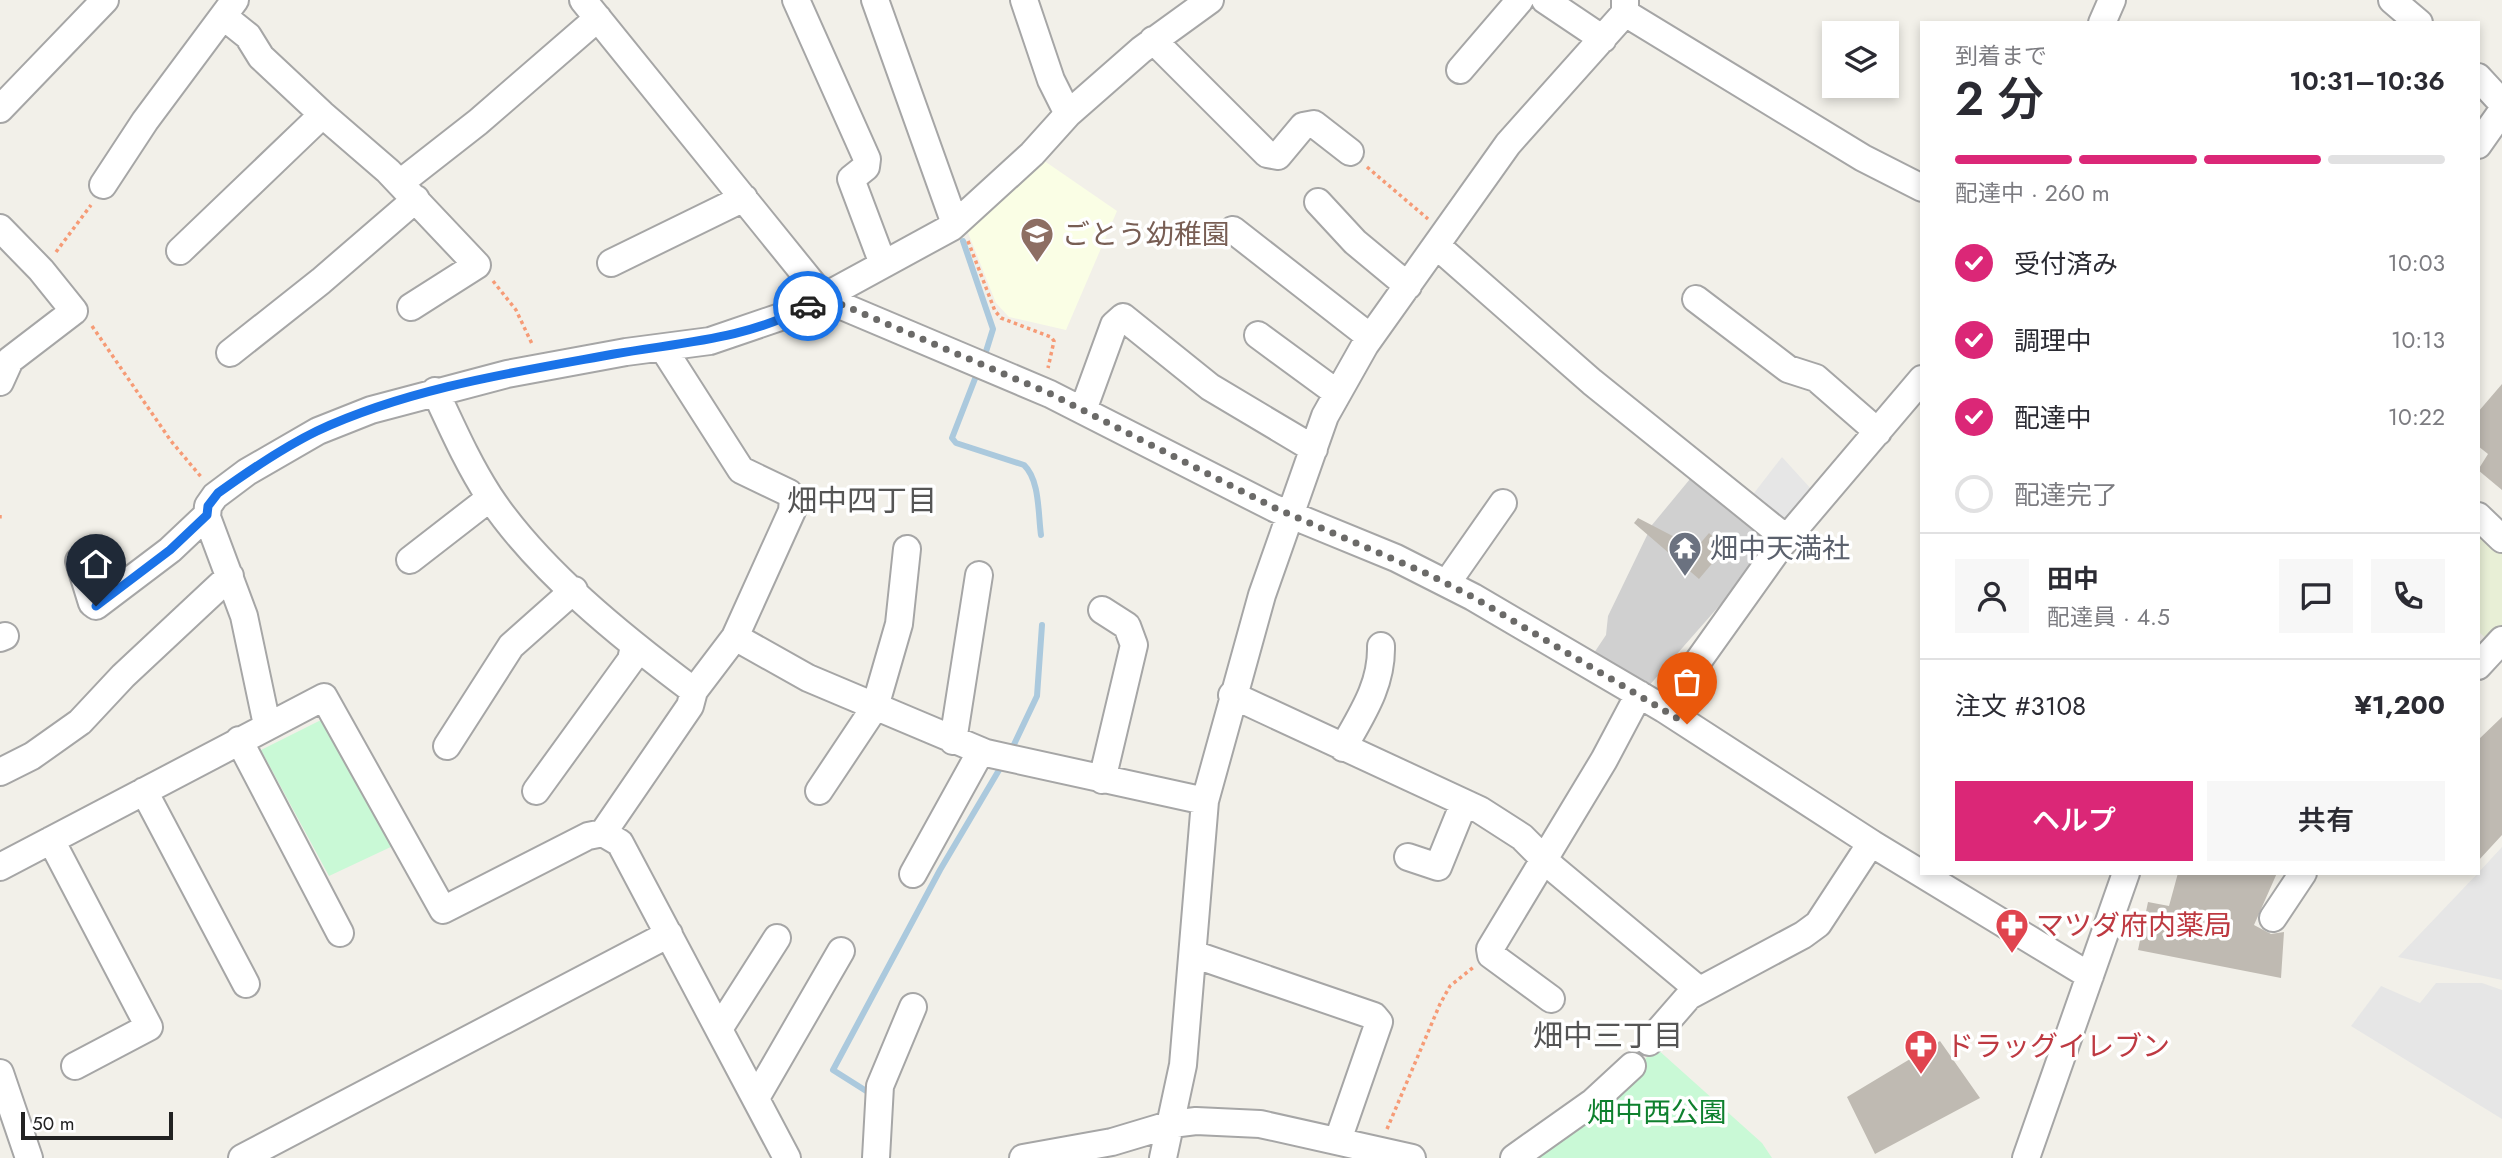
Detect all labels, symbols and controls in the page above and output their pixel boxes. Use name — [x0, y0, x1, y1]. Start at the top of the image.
map controls — [1822, 21, 1899, 98]
button: layers — [1822, 21, 1899, 98]
text: 到着まで — [1955, 39, 2047, 73]
text: 10:31–10:36 — [2289, 62, 2445, 100]
text: 2 分 — [1955, 66, 2044, 132]
text: 配達中 · 260 m — [1955, 176, 2110, 210]
place label: ごとう幼稚園 — [1062, 214, 1230, 255]
school or university icon: ごとう幼稚園 — [1018, 215, 1056, 264]
icon: check — [1955, 244, 1993, 282]
text: 受付済み — [2014, 245, 2118, 283]
text: 10:03 — [2388, 246, 2445, 280]
courier — [773, 271, 843, 341]
icon: car — [789, 287, 827, 325]
icon: check — [1955, 321, 1993, 359]
text: 調理中 — [2014, 322, 2092, 360]
text: 10:13 — [2391, 323, 2445, 357]
icon: check — [1955, 398, 1993, 436]
text: 配達中 — [2014, 399, 2092, 437]
text: 10:22 — [2388, 400, 2445, 434]
text: 配達完了 — [2014, 476, 2118, 514]
district label: 畑中四丁目 — [787, 479, 937, 522]
place label: 畑中天満社 — [1710, 528, 1850, 569]
temple icon: 畑中天満社 — [1666, 529, 1704, 578]
pin — [66, 534, 126, 606]
icon: home — [77, 545, 115, 583]
button: person — [1955, 559, 2029, 633]
button: chat — [2279, 559, 2353, 633]
button: phone — [2371, 559, 2445, 633]
text: 田中 — [2047, 560, 2099, 598]
text: 配達員 · 4.5 — [2047, 600, 2170, 634]
pin — [1657, 652, 1717, 724]
icon: bag — [1668, 663, 1706, 701]
text: ¥1,200 — [2354, 686, 2445, 724]
text: 注文 #3108 — [1955, 687, 2086, 725]
button: ヘルプ — [1955, 781, 2193, 861]
button: 共有 — [2207, 781, 2445, 861]
place label: マツダ府内薬局 — [2036, 905, 2232, 946]
pharmacy icon: マツダ府内薬局 — [1993, 906, 2031, 955]
district label: 畑中三丁目 — [1533, 1014, 1683, 1057]
place label: ドラッグイレブン — [1946, 1026, 2170, 1067]
pharmacy icon: ドラッグイレブン — [1902, 1027, 1940, 1076]
park label: 畑中西公園 — [1587, 1092, 1727, 1133]
scale bar — [21, 1109, 173, 1141]
text: 50 m — [32, 1110, 75, 1137]

